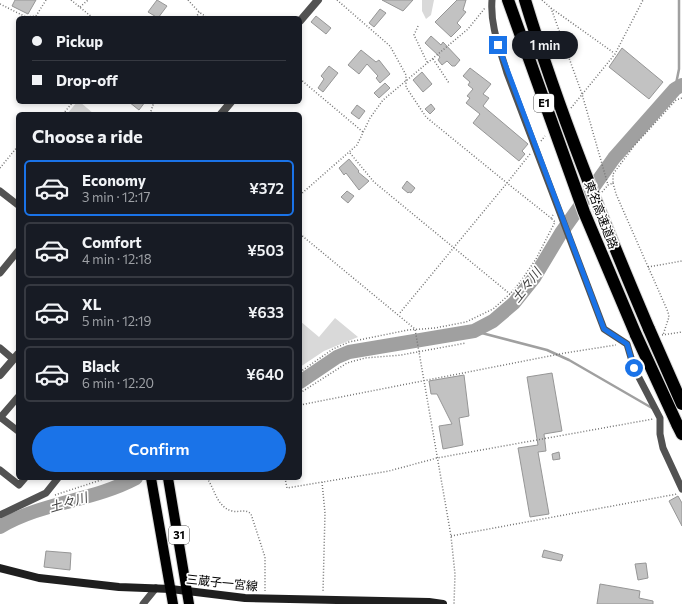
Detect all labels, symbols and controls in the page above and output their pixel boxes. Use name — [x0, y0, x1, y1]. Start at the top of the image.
callout: 1 min — [512, 31, 578, 59]
text: Pickup — [56, 32, 103, 50]
route end — [489, 36, 507, 54]
text: 1 min — [530, 37, 560, 53]
text: Drop-off — [56, 71, 118, 89]
road number: E1 — [534, 94, 554, 112]
text: Choose a ride — [32, 125, 143, 147]
icon: car — [34, 170, 70, 206]
text: Economy — [82, 171, 146, 189]
text: ¥372 — [249, 179, 284, 197]
street label: 東名高速道路 — [582, 179, 621, 251]
text: 3 min · 12:17 — [82, 189, 150, 205]
icon: car — [34, 232, 70, 268]
text: Comfort — [82, 233, 142, 251]
text: ¥503 — [247, 241, 284, 259]
text: 4 min · 12:18 — [82, 251, 152, 267]
water label: 土々川 — [508, 263, 546, 305]
icon: car — [34, 294, 70, 330]
text: XL — [82, 295, 101, 313]
text: ¥633 — [248, 303, 284, 321]
text: 5 min · 12:19 — [82, 313, 151, 329]
icon: car — [34, 356, 70, 392]
text: Black — [82, 357, 120, 375]
route start — [625, 359, 643, 377]
text: ¥640 — [246, 365, 284, 383]
text: 6 min · 12:20 — [82, 375, 154, 391]
button: Confirm — [32, 426, 286, 472]
water label: 土々川 — [47, 488, 91, 515]
road number: 31 — [169, 526, 189, 544]
street label: 三蔵子一宮線 — [186, 571, 259, 593]

